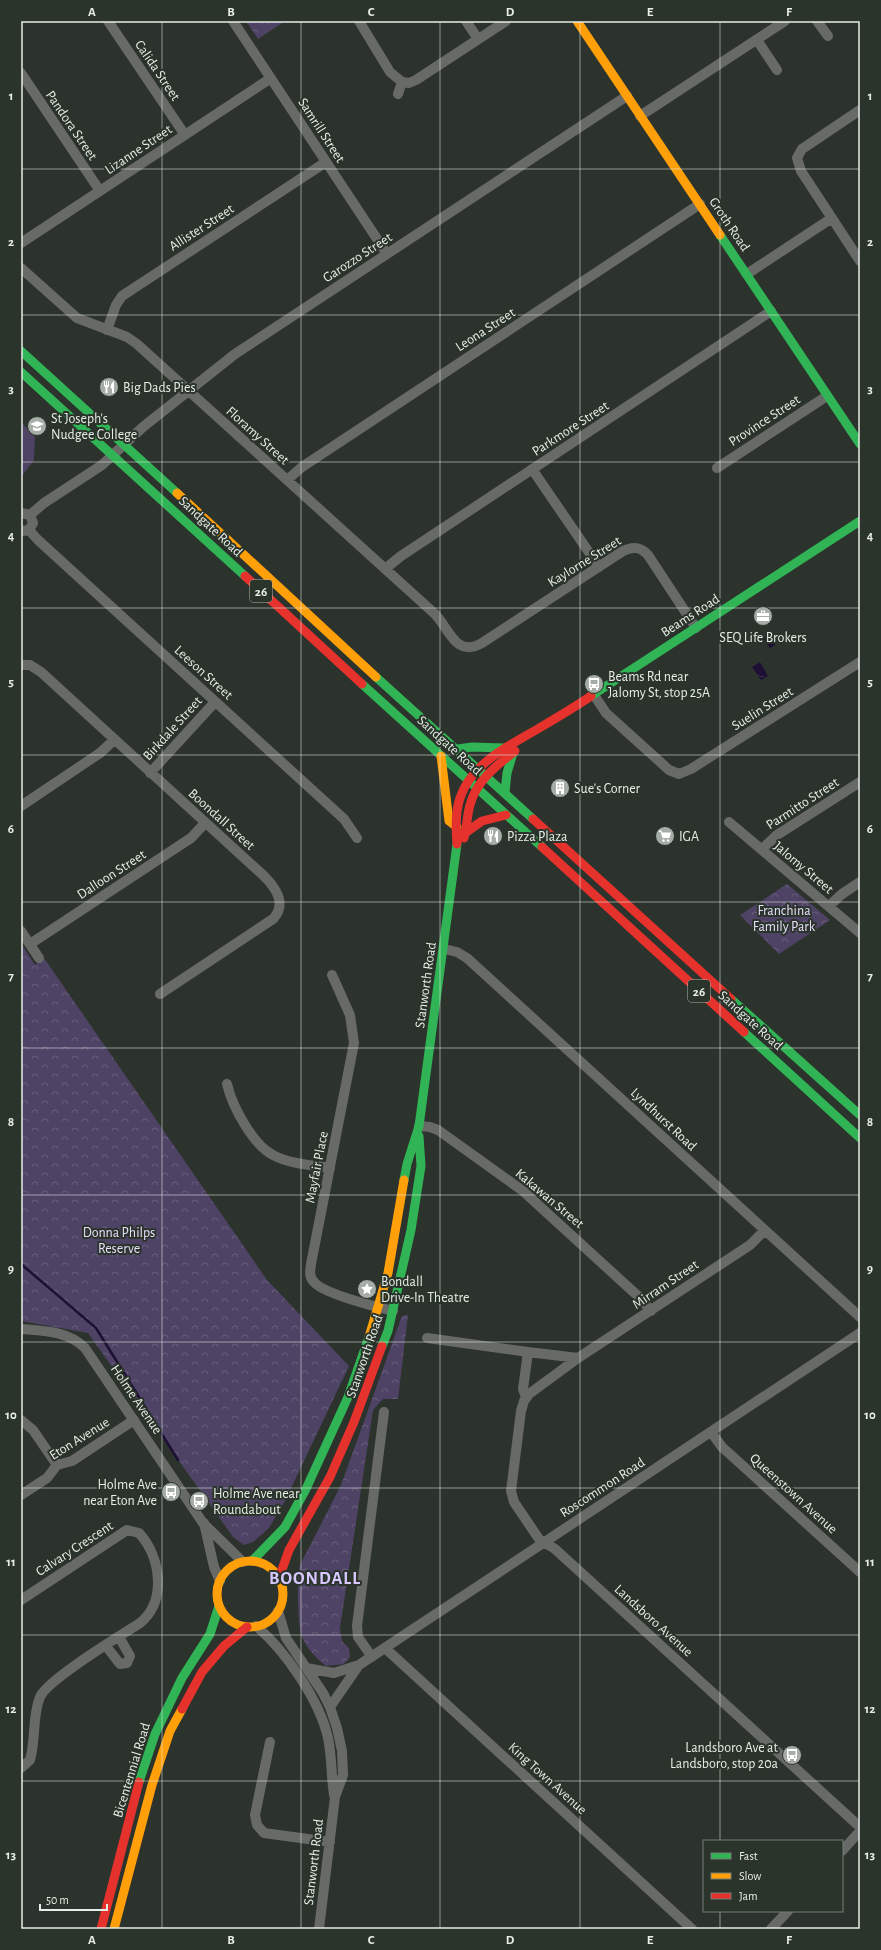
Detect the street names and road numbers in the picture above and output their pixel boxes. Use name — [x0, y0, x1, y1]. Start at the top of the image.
street label: Calida Street — [132, 38, 183, 104]
street label: Pandora Street — [43, 88, 100, 163]
street label: Samrill Street — [295, 96, 347, 166]
street label: Lizanne Street — [103, 122, 175, 177]
street label: Groth Road — [706, 195, 752, 254]
street label: Allister Street — [167, 202, 237, 254]
street label: Garozzo Street — [320, 230, 395, 285]
street label: Leona Street — [453, 305, 518, 354]
street label: Province Street — [726, 392, 803, 449]
street label: Parkmore Street — [530, 399, 612, 459]
street label: Floramy Street — [223, 404, 292, 468]
street label: Sandgate Road — [176, 494, 245, 560]
street label: Kaylorne Street — [545, 534, 624, 590]
road number: 26 — [250, 580, 272, 602]
street label: Beams Road — [659, 592, 722, 640]
street label: Leeson Street — [172, 643, 236, 703]
street label: Suelin Street — [729, 684, 796, 733]
street label: Birkdale Street — [141, 694, 205, 763]
street label: Sandgate Road — [415, 713, 484, 778]
street label: Parmitto Street — [764, 775, 842, 832]
street label: Boondall Street — [185, 786, 258, 853]
street label: Jalomy Street — [771, 839, 836, 897]
street label: Dalloon Street — [75, 847, 149, 902]
street label: Stanworth Road — [413, 941, 439, 1029]
road number: 26 — [688, 980, 710, 1002]
street label: Sandgate Road — [716, 988, 785, 1053]
street label: Lyndhurst Road — [628, 1086, 699, 1154]
street label: Mayfair Place — [303, 1130, 331, 1204]
street label: Kakawan Street — [513, 1166, 587, 1232]
street label: Mirram Street — [630, 1257, 701, 1312]
street label: Stanworth Road — [344, 1313, 386, 1400]
street label: Holme Avenue — [108, 1362, 164, 1437]
street label: Eton Avenue — [47, 1415, 112, 1463]
street label: Queenstown Avenue — [747, 1451, 840, 1536]
street label: Roscommon Road — [558, 1455, 647, 1520]
street label: Calvary Crescent — [33, 1518, 116, 1579]
street label: Landsboro Avenue — [611, 1582, 695, 1659]
street label: Bicentennial Road — [111, 1721, 153, 1819]
street label: King Town Avenue — [506, 1740, 589, 1817]
street label: Stanworth Road — [302, 1818, 326, 1906]

